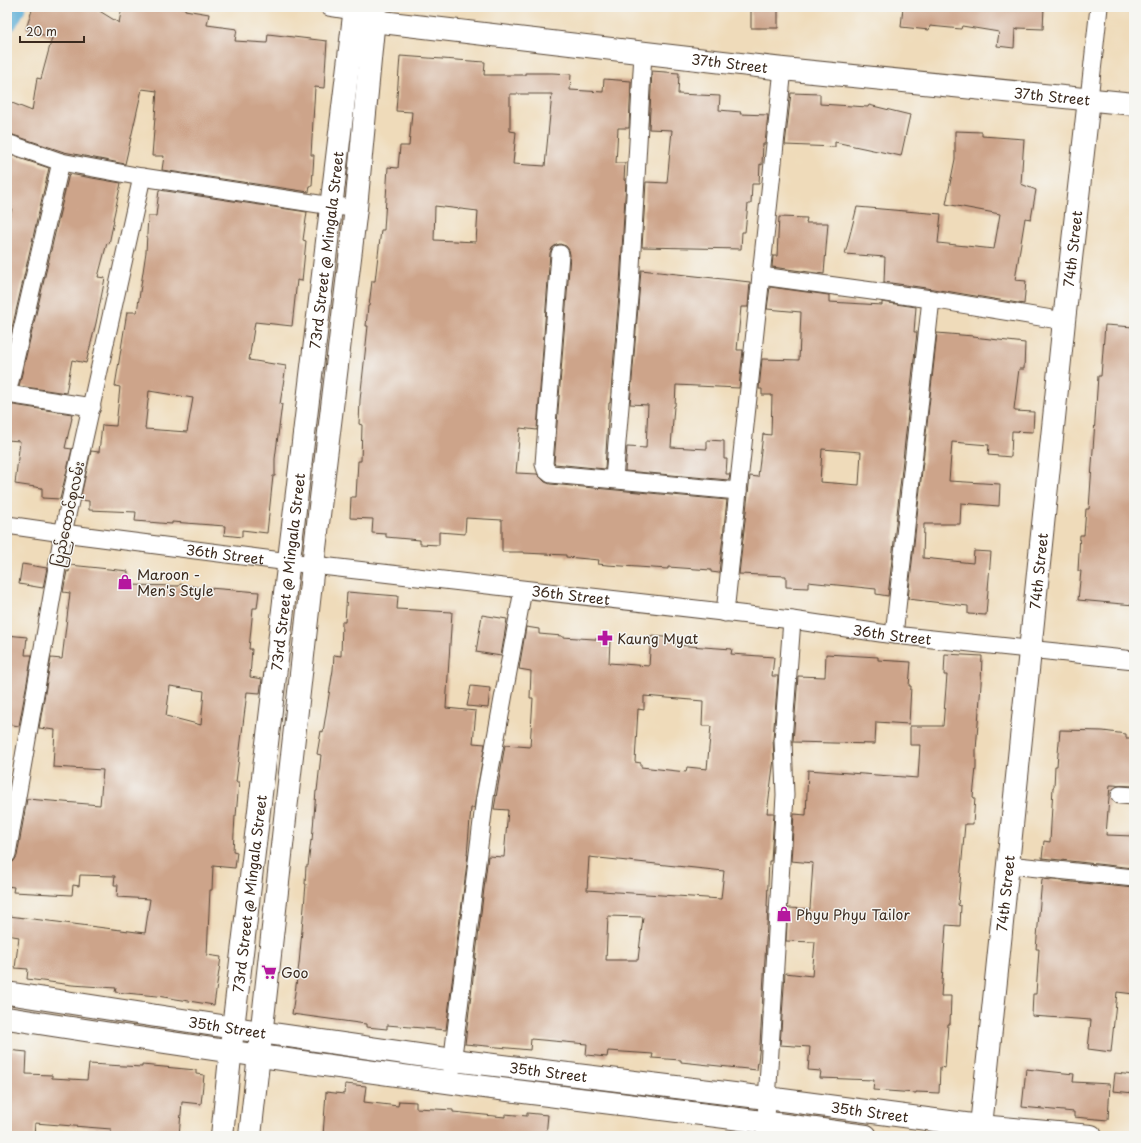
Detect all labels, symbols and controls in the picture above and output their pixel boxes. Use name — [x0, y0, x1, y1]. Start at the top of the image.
scale bar — [20, 18, 84, 44]
text: 20 m — [26, 22, 57, 40]
street label: 37th Street — [690, 48, 769, 78]
street label: 37th Street — [1013, 82, 1091, 110]
street label: 73rd Street @ Mingala Street — [304, 150, 348, 350]
street label: 74th Street — [1057, 209, 1087, 288]
street label: ပြည်ထောင်စုလမ်း — [47, 459, 91, 569]
street label: 73rd Street @ Mingala Street — [265, 472, 310, 672]
street label: 74th Street — [1024, 532, 1053, 610]
street label: 36th Street — [185, 538, 266, 569]
place label: Maroon - Men's Style — [137, 564, 214, 601]
shop icon: Maroon - Men's Style — [116, 573, 134, 591]
street label: 36th Street — [530, 580, 611, 610]
street label: 36th Street — [852, 619, 933, 649]
place label: Kaung Myat — [617, 628, 699, 649]
pharmacy icon: Kaung Myat — [596, 629, 614, 647]
street label: 73rd Street @ Mingala Street — [227, 793, 271, 993]
street label: 74th Street — [991, 854, 1019, 932]
place label: Phyu Phyu Tailor — [796, 904, 910, 925]
shop icon: Phyu Phyu Tailor — [775, 905, 793, 923]
place label: Goo — [281, 962, 309, 983]
supermarket icon: Goo — [260, 963, 278, 981]
street label: 35th Street — [187, 1011, 268, 1043]
street label: 35th Street — [508, 1056, 589, 1087]
street label: 35th Street — [830, 1096, 910, 1127]

